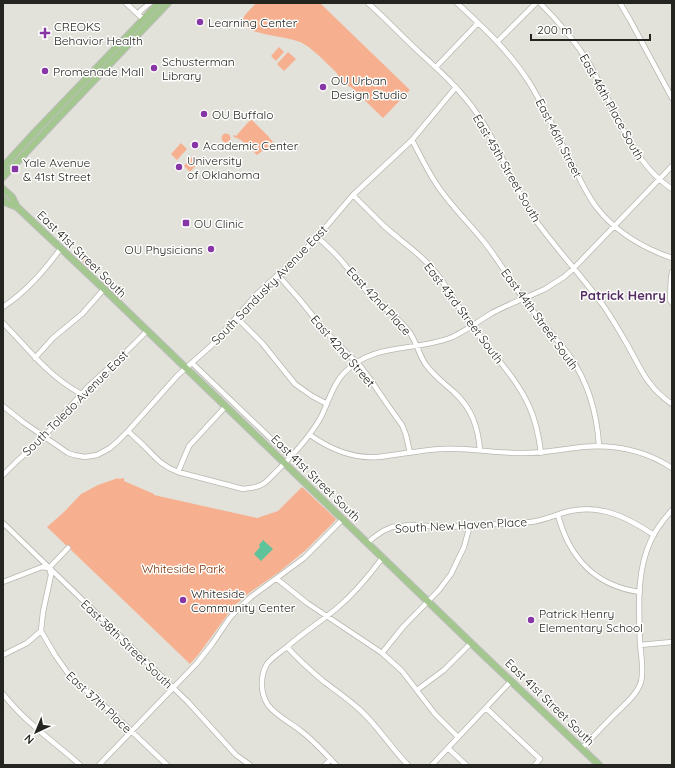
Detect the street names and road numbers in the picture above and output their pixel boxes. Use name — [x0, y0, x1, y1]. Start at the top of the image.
street label: East 46th Place South — [577, 51, 647, 163]
street label: East 46th Street — [533, 96, 585, 180]
street label: East 45th Street South — [470, 111, 544, 225]
street label: East 41st Street South — [34, 207, 130, 301]
street label: South Sandusky Avenue East — [208, 222, 330, 348]
street label: East 43rd Street South — [421, 260, 507, 366]
street label: East 42nd Place — [344, 264, 415, 338]
street label: East 44th Street South — [498, 265, 582, 373]
street label: East 42nd Street — [308, 312, 378, 390]
street label: South Toledo Avenue East — [19, 347, 131, 459]
street label: East 41st Street South — [268, 431, 364, 525]
street label: South New Haven Place — [395, 514, 528, 536]
street label: East 38th Street South — [78, 596, 176, 692]
street label: East 41st Street South — [502, 655, 598, 749]
street label: East 37th Place — [63, 668, 135, 736]

